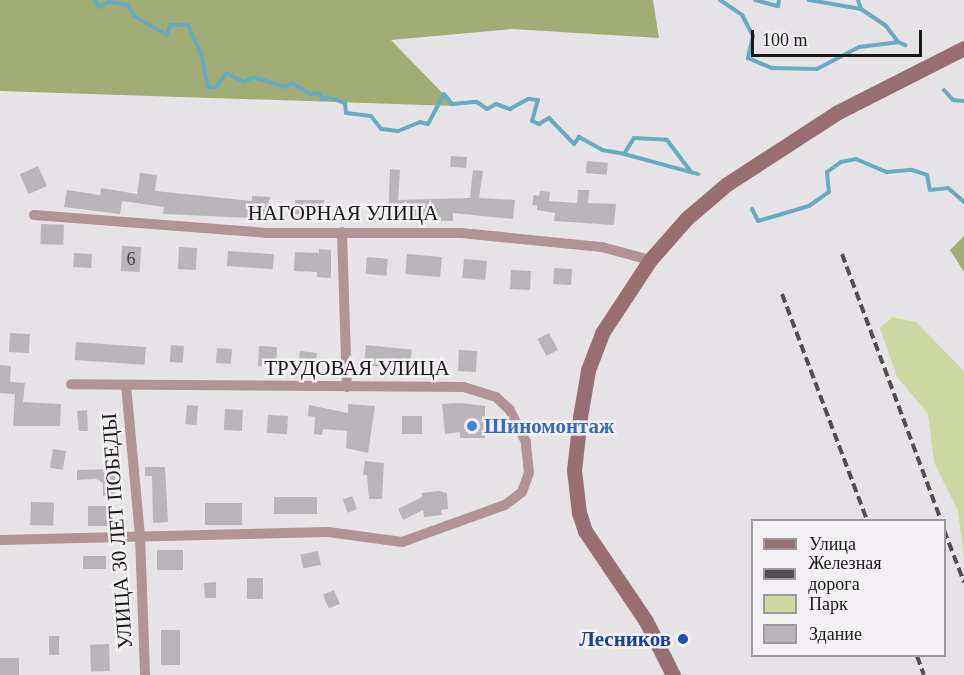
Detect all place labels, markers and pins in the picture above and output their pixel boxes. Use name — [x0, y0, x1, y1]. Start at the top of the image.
place label: Шиномонтаж — [484, 413, 614, 439]
marker: Шиномонтаж — [465, 419, 479, 433]
place label: Лесников — [579, 626, 671, 652]
marker: Лесников — [676, 632, 690, 646]

